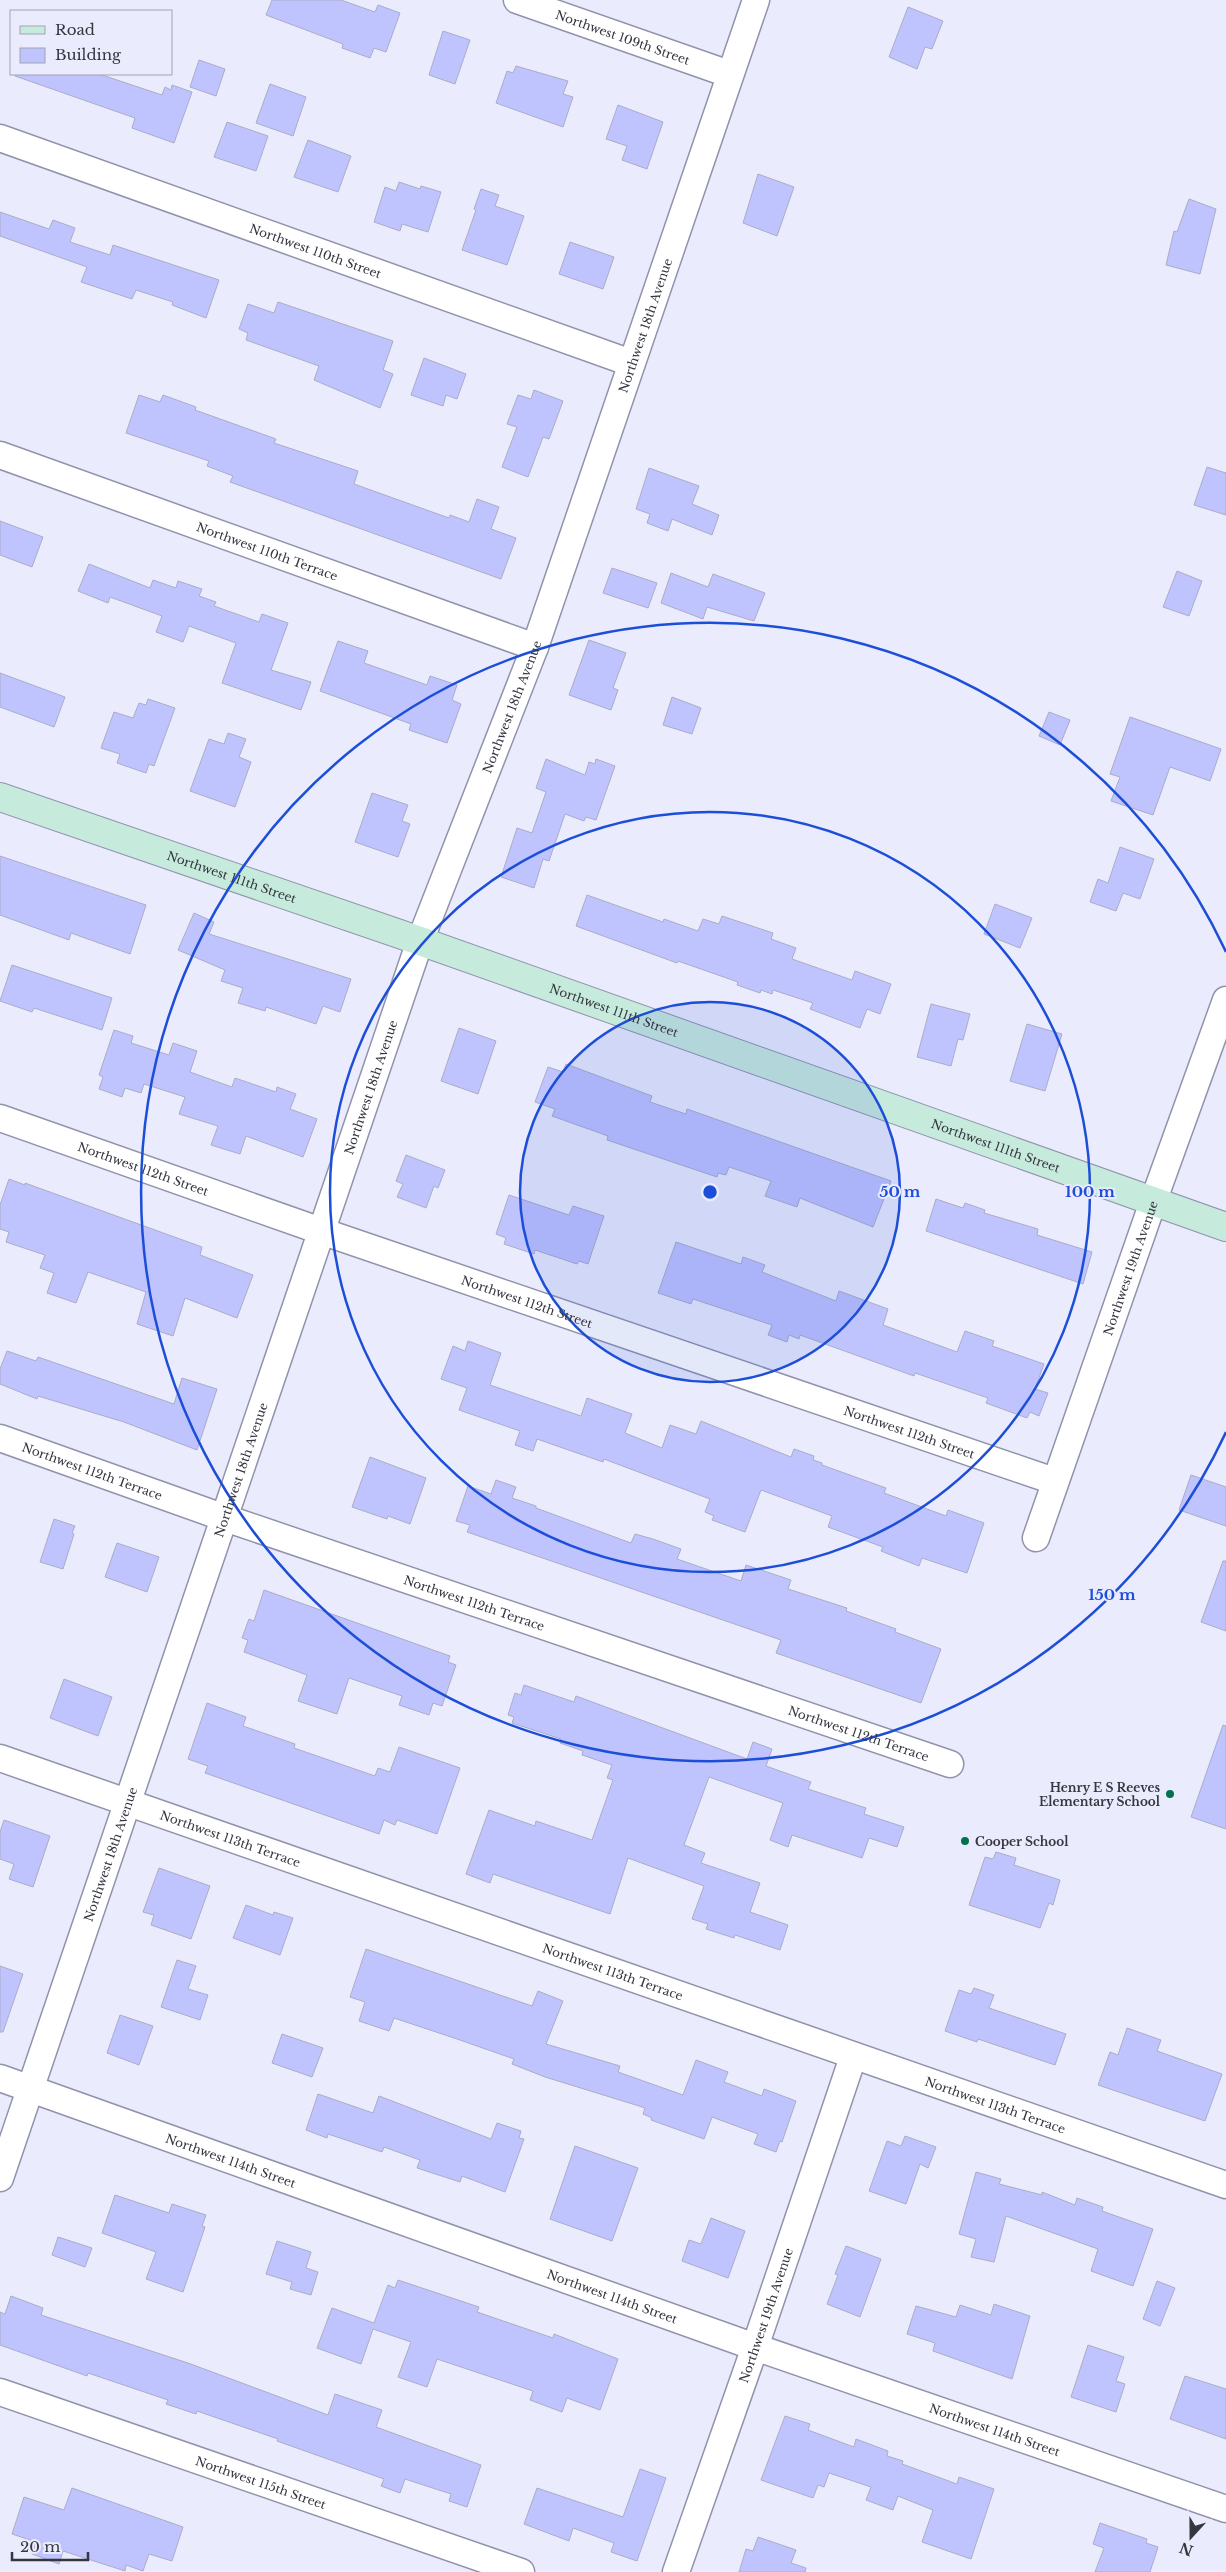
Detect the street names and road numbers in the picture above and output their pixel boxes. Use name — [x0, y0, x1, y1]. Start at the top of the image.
street label: Northwest 109th Street — [554, 7, 692, 67]
street label: Northwest 110th Street — [248, 220, 384, 281]
street label: Northwest 18th Avenue — [615, 256, 675, 395]
street label: Northwest 110th Terrace — [195, 519, 340, 583]
street label: Northwest 18th Avenue — [479, 638, 544, 775]
street label: Northwest 111th Street — [165, 847, 299, 906]
street label: Northwest 111th Street — [548, 980, 681, 1040]
street label: Northwest 18th Avenue — [341, 1018, 400, 1156]
street label: Northwest 111th Street — [929, 1116, 1063, 1175]
street label: Northwest 112th Street — [76, 1139, 211, 1199]
street label: Northwest 19th Avenue — [1100, 1198, 1160, 1337]
street label: Northwest 112th Street — [460, 1272, 595, 1331]
street label: Northwest 18th Avenue — [211, 1400, 270, 1539]
street label: Northwest 112th Street — [842, 1402, 977, 1461]
street label: Northwest 112th Terrace — [20, 1439, 165, 1503]
street label: Northwest 112th Terrace — [402, 1572, 547, 1633]
street label: Northwest 112th Terrace — [786, 1702, 931, 1764]
street label: Northwest 18th Avenue — [80, 1785, 140, 1923]
street label: Northwest 113th Terrace — [158, 1807, 303, 1870]
street label: Northwest 113th Terrace — [541, 1940, 685, 2003]
street label: Northwest 113th Terrace — [923, 2073, 1068, 2136]
street label: Northwest 114th Street — [164, 2130, 298, 2190]
street label: Northwest 19th Avenue — [736, 2246, 796, 2385]
street label: Northwest 114th Street — [545, 2266, 680, 2326]
street label: Northwest 114th Street — [927, 2400, 1062, 2459]
street label: Northwest 115th Street — [194, 2453, 328, 2512]

